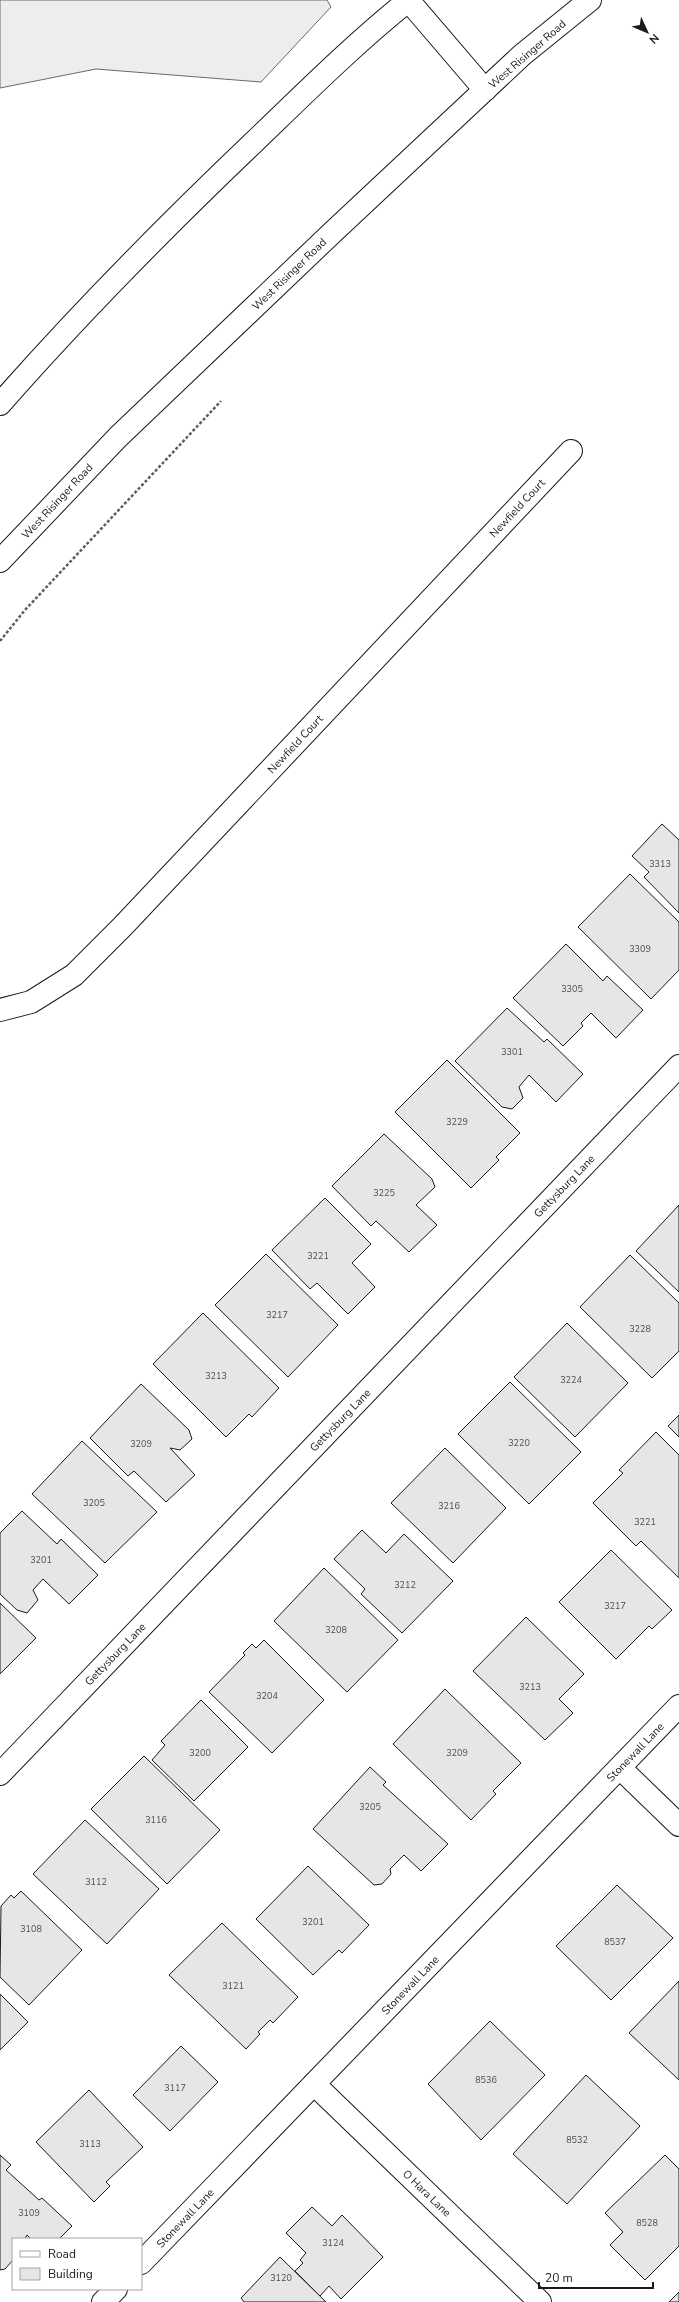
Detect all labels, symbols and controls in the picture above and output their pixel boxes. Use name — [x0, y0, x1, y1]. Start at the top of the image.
north arrow — [627, 12, 667, 52]
street label: West Risinger Road — [485, 17, 569, 92]
text: N — [646, 30, 662, 47]
street label: West Risinger Road — [249, 235, 330, 314]
street label: West Risinger Road — [18, 460, 96, 542]
street label: Newfield Court — [486, 476, 549, 541]
street label: Newfield Court — [264, 712, 327, 777]
house number: 3313 — [649, 858, 671, 870]
house number: 3309 — [629, 943, 651, 955]
house number: 3305 — [561, 983, 583, 995]
house number: 3301 — [501, 1046, 523, 1058]
house number: 3229 — [446, 1116, 468, 1128]
street label: Gettysburg Lane — [531, 1152, 598, 1221]
house number: 3225 — [373, 1187, 395, 1199]
house number: 3221 — [307, 1250, 329, 1262]
house number: 3217 — [266, 1309, 288, 1321]
house number: 3228 — [629, 1323, 651, 1335]
house number: 3213 — [205, 1370, 227, 1382]
house number: 3224 — [560, 1374, 582, 1386]
street label: Gettysburg Lane — [307, 1386, 374, 1455]
house number: 3220 — [508, 1437, 530, 1449]
house number: 3209 — [130, 1438, 152, 1450]
house number: 3205 — [83, 1497, 105, 1509]
house number: 3216 — [438, 1500, 460, 1512]
house number: 3221 — [634, 1516, 656, 1528]
house number: 3201 — [30, 1554, 52, 1566]
house number: 3212 — [394, 1579, 416, 1591]
house number: 3217 — [604, 1600, 626, 1612]
street label: Gettysburg Lane — [82, 1620, 149, 1689]
house number: 3208 — [325, 1624, 347, 1636]
house number: 3213 — [519, 1681, 541, 1693]
house number: 3204 — [256, 1690, 278, 1702]
street label: Stonewall Lane — [603, 1719, 668, 1785]
house number: 3200 — [189, 1747, 211, 1759]
house number: 3209 — [446, 1747, 468, 1759]
house number: 3205 — [359, 1801, 381, 1813]
house number: 3116 — [145, 1814, 167, 1826]
house number: 3112 — [85, 1876, 107, 1888]
house number: 3201 — [302, 1916, 324, 1928]
house number: 3108 — [20, 1923, 42, 1935]
house number: 8537 — [604, 1936, 626, 1948]
street label: Stonewall Lane — [378, 1952, 443, 2018]
house number: 3121 — [222, 1980, 244, 1992]
house number: 8536 — [475, 2074, 497, 2086]
house number: 3117 — [164, 2082, 186, 2094]
house number: 8532 — [566, 2134, 588, 2146]
house number: 3113 — [79, 2138, 101, 2150]
street label: O Hara Lane — [399, 2166, 454, 2220]
street label: Stonewall Lane — [153, 2185, 218, 2251]
house number: 3109 — [18, 2207, 40, 2219]
house number: 8528 — [636, 2217, 658, 2229]
house number: 3124 — [322, 2237, 344, 2249]
legend — [12, 2238, 142, 2290]
text: Road — [48, 2246, 76, 2262]
scale bar — [539, 2264, 653, 2290]
text: Building — [48, 2266, 93, 2282]
text: 20 m — [545, 2270, 573, 2286]
house number: 3120 — [270, 2272, 292, 2284]

